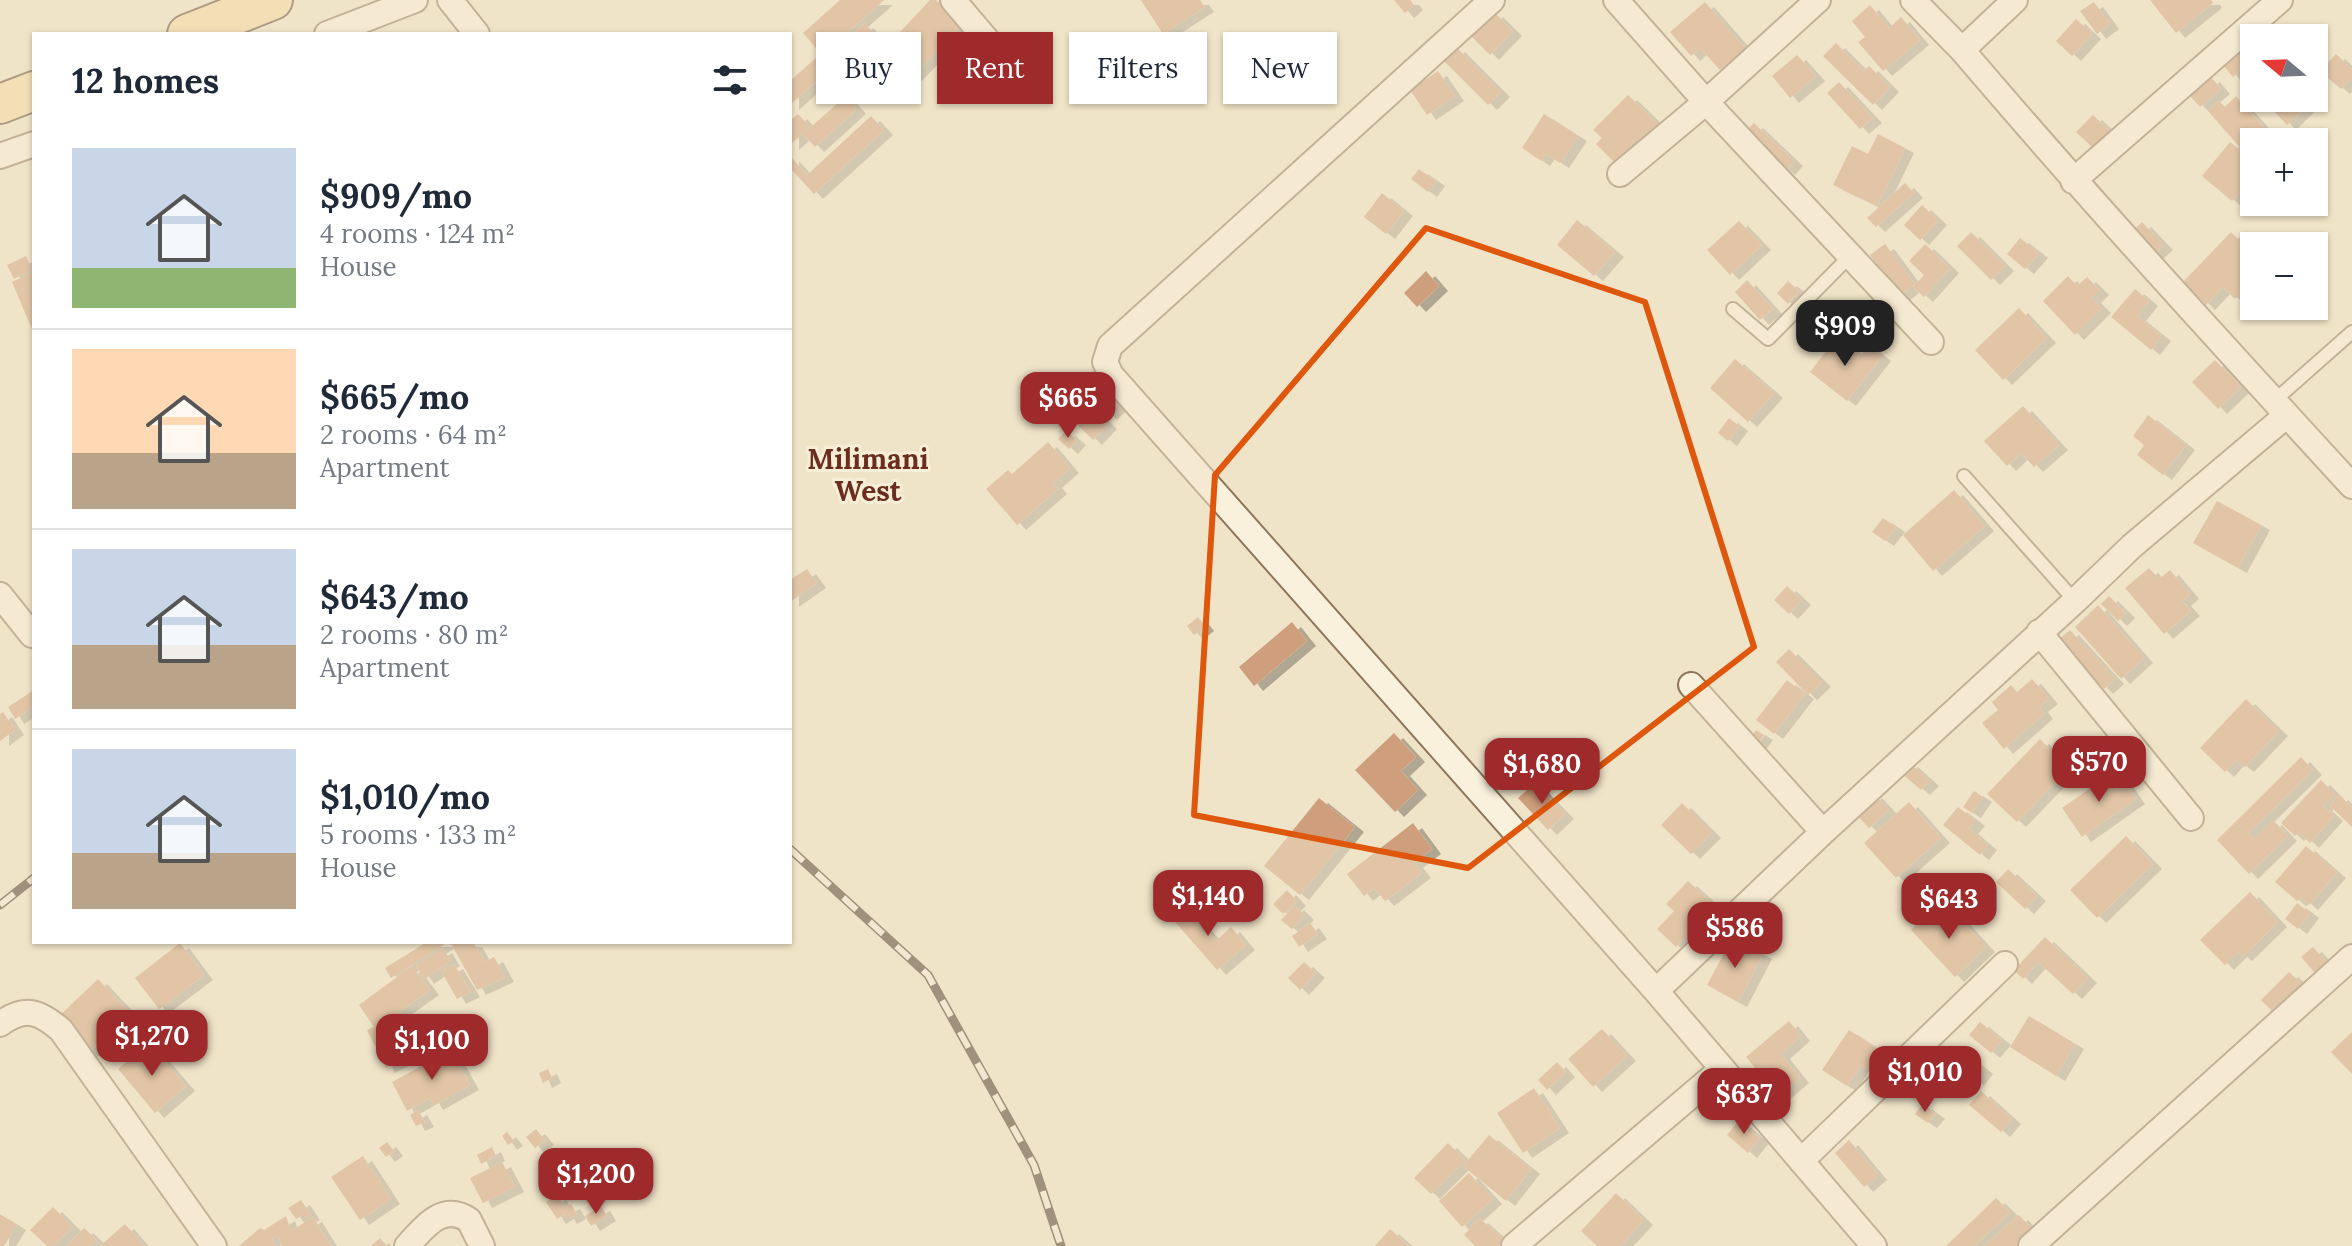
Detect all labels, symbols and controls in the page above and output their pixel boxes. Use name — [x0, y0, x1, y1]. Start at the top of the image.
north arrow — [2240, 24, 2328, 112]
map controls — [2240, 24, 2328, 320]
chip: Buy — [816, 32, 921, 104]
chip: Rent — [937, 32, 1053, 104]
chip: Filters — [1069, 32, 1207, 104]
chip: New — [1223, 32, 1337, 104]
icon: filters — [708, 58, 752, 102]
text: 12 homes — [72, 59, 219, 102]
button: + — [2240, 128, 2328, 216]
text: $909/mo — [320, 174, 472, 217]
icon: home — [136, 180, 232, 276]
text: 4 rooms · 124 m² — [320, 217, 515, 250]
button: − — [2240, 232, 2328, 320]
text: House — [320, 250, 397, 283]
pin: $909 — [1798, 300, 1892, 368]
text: $909 — [1814, 309, 1876, 342]
pin: $665 — [1021, 372, 1115, 440]
text: $665/mo — [320, 375, 469, 418]
icon: home — [136, 381, 232, 477]
text: $665 — [1038, 381, 1098, 414]
text: 2 rooms · 64 m² — [320, 418, 507, 451]
district label: Milimani West — [807, 441, 929, 509]
text: Apartment — [320, 451, 450, 484]
text: $643/mo — [320, 575, 469, 618]
icon: home — [136, 581, 232, 677]
text: 2 rooms · 80 m² — [320, 618, 509, 651]
text: Apartment — [320, 651, 450, 684]
pin: $570 — [2052, 736, 2146, 804]
pin: $1,680 — [1477, 738, 1607, 806]
text: $570 — [2070, 745, 2128, 778]
text: $1,680 — [1503, 747, 1581, 780]
text: $1,010/mo — [320, 775, 490, 818]
icon: home — [136, 781, 232, 877]
text: 5 rooms · 133 m² — [320, 818, 516, 851]
text: House — [320, 851, 397, 884]
pin: $1,140 — [1143, 870, 1273, 938]
pin: $643 — [1902, 873, 1996, 941]
text: $1,140 — [1171, 879, 1245, 912]
text: $643 — [1919, 882, 1979, 915]
pin: $586 — [1688, 902, 1782, 970]
text: $586 — [1705, 911, 1765, 944]
pin: $1,270 — [87, 1010, 217, 1078]
pin: $1,100 — [367, 1014, 497, 1082]
text: $1,270 — [115, 1019, 189, 1052]
text: $1,100 — [394, 1023, 470, 1056]
pin: $1,010 — [1860, 1046, 1990, 1114]
text: $1,010 — [1887, 1055, 1963, 1088]
pin: $637 — [1697, 1068, 1791, 1136]
text: $637 — [1716, 1077, 1773, 1110]
pin: $1,200 — [531, 1148, 661, 1216]
text: $1,200 — [556, 1157, 636, 1190]

